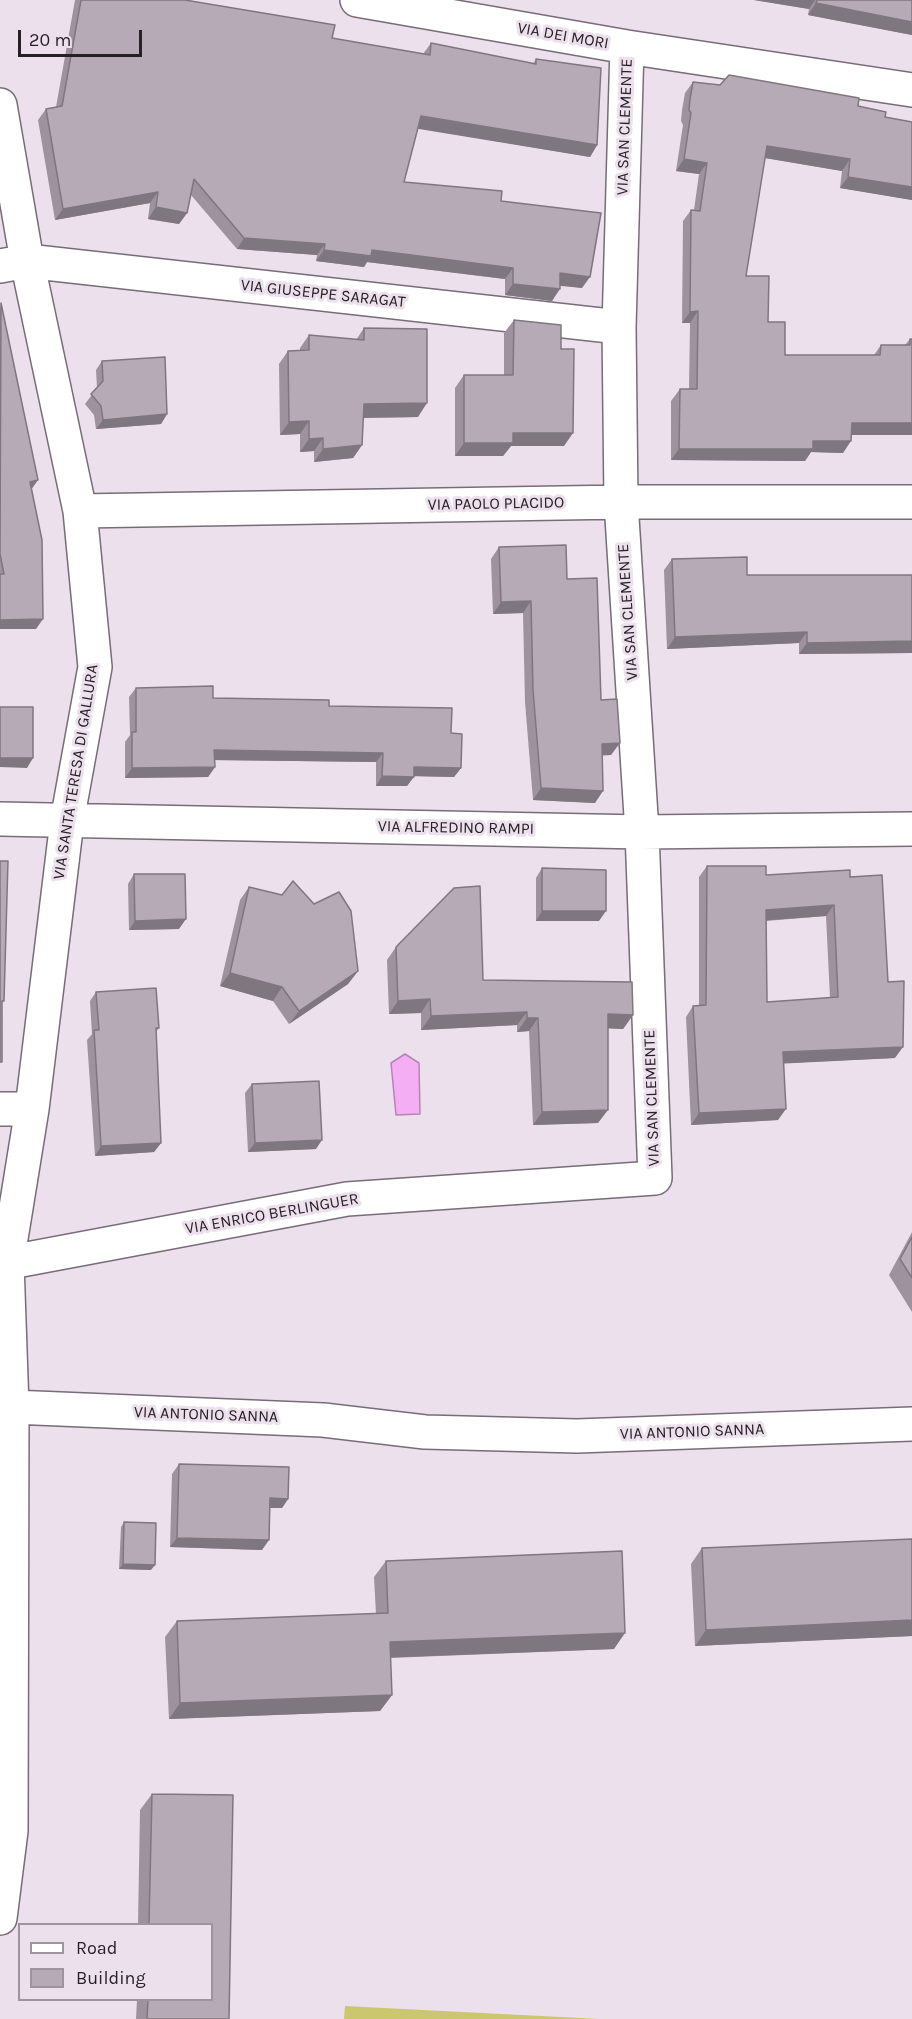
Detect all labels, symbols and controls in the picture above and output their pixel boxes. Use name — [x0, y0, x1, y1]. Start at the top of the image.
scale bar — [21, 18, 146, 56]
street label: VIA DEI MORI — [516, 19, 610, 53]
text: 20 m — [29, 29, 71, 51]
street label: VIA SAN CLEMENTE — [613, 58, 637, 196]
street label: VIA GIUSEPPE SARAGAT — [240, 276, 406, 312]
street label: VIA PAOLO PLACIDO — [428, 493, 564, 515]
street label: VIA SAN CLEMENTE — [614, 543, 642, 681]
street label: VIA SANTA TERESA DI GALLURA — [49, 663, 103, 881]
street label: VIA ALFREDINO RAMPI — [378, 817, 534, 839]
street label: VIA SAN CLEMENTE — [640, 1029, 664, 1167]
street label: VIA ENRICO BERLINGUER — [184, 1189, 360, 1239]
street label: VIA ANTONIO SANNA — [133, 1403, 279, 1427]
street label: VIA ANTONIO SANNA — [619, 1420, 765, 1444]
legend — [18, 1923, 213, 2001]
text: Road — [76, 1937, 117, 1959]
text: Building — [76, 1967, 146, 1989]

